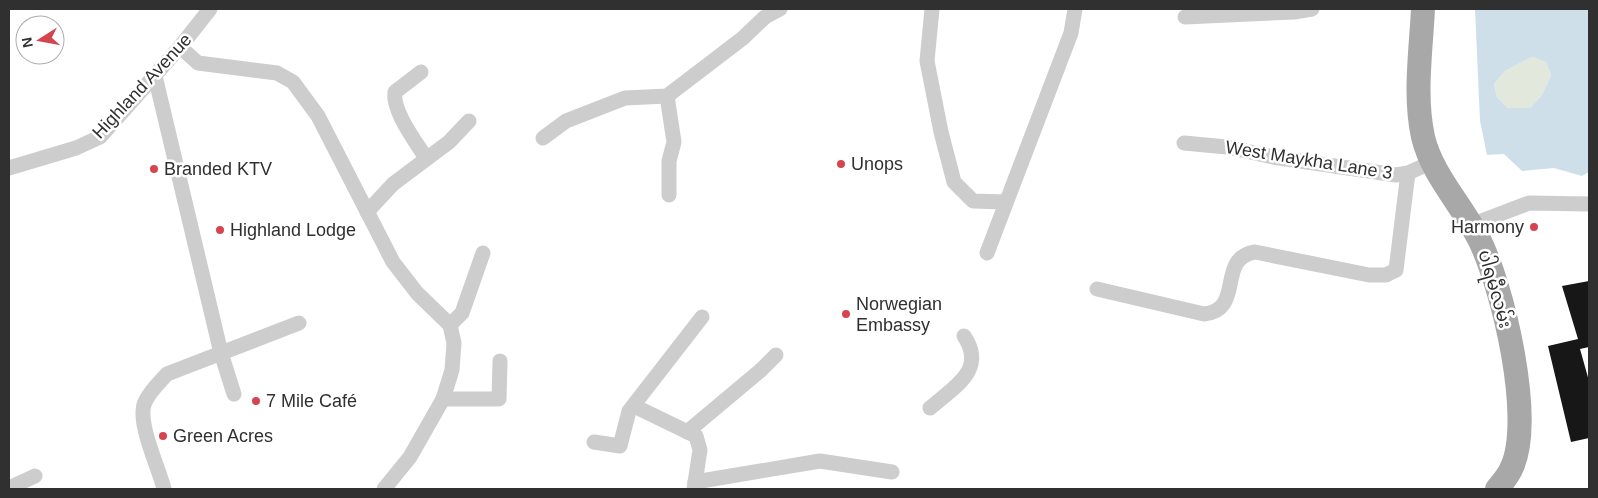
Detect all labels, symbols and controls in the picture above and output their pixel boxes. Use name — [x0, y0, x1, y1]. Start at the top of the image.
north arrow — [15, 15, 65, 65]
street label: Highland Avenue — [88, 30, 196, 142]
text: N — [18, 36, 36, 49]
street label: West Maykha Lane 3 — [1224, 137, 1394, 183]
place label: Unops — [851, 154, 903, 174]
marker: Unops — [835, 158, 847, 170]
place label: Branded KTV — [164, 159, 272, 179]
marker: Branded KTV — [148, 163, 160, 175]
place label: Harmony — [1451, 217, 1524, 237]
place label: Highland Lodge — [230, 220, 356, 240]
marker: Harmony — [1528, 221, 1540, 233]
marker: Highland Lodge — [214, 224, 226, 236]
street label: ပါရမီလမ်း — [1470, 247, 1520, 332]
place label: Norwegian Embassy — [856, 294, 942, 335]
marker: Norwegian Embassy — [840, 308, 852, 320]
place label: 7 Mile Café — [266, 391, 357, 411]
marker: 7 Mile Café — [250, 395, 262, 407]
place label: Green Acres — [173, 426, 273, 446]
marker: Green Acres — [157, 430, 169, 442]

